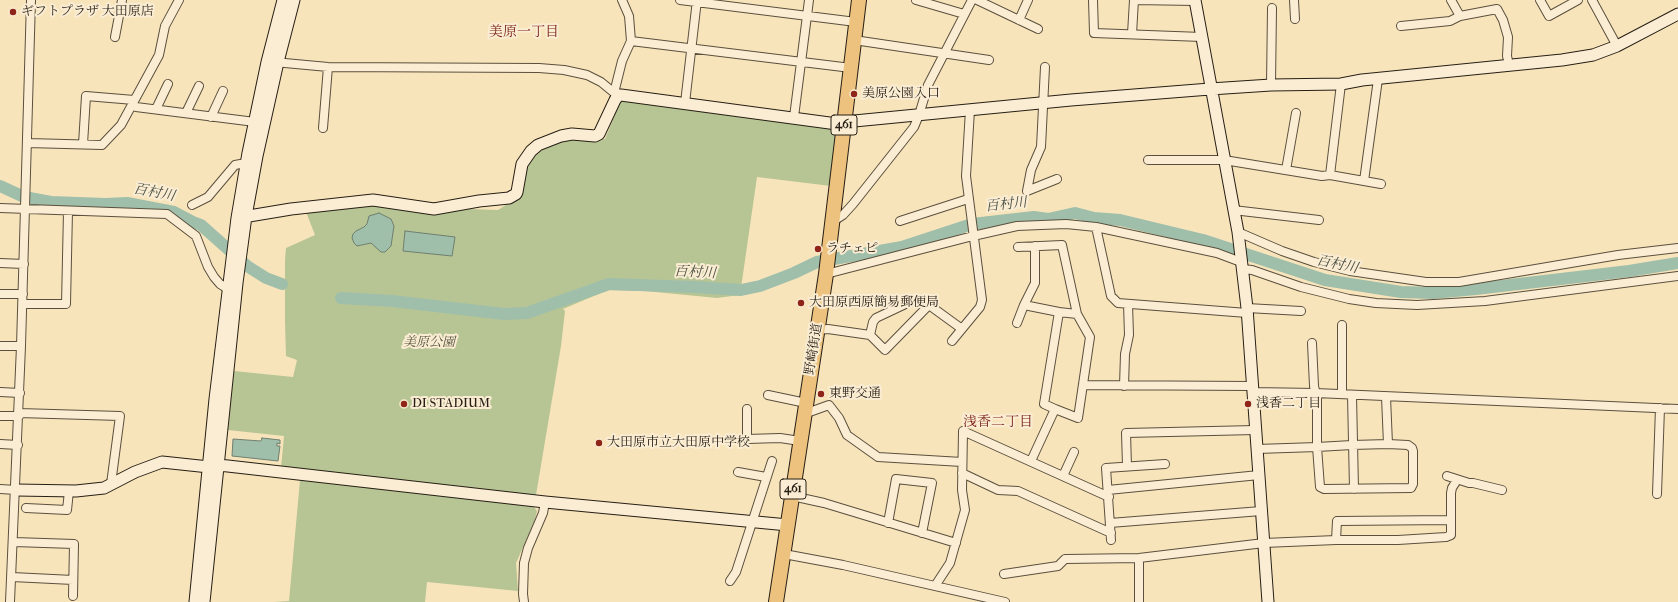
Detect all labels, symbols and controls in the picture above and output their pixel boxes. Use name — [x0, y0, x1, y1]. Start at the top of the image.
place label: ギフトプラザ 大田原店 — [21, 4, 154, 20]
marker: ギフトプラザ 大田原店 — [8, 7, 18, 17]
district label: 美原一丁目 — [489, 25, 559, 41]
place label: 美原公園入口 — [862, 86, 940, 102]
marker: 美原公園入口 — [849, 89, 859, 99]
road number: 461 — [831, 115, 857, 135]
water label: 百村川 — [132, 181, 176, 205]
water label: 百村川 — [984, 194, 1028, 216]
place label: ラチェピ — [826, 241, 878, 257]
marker: ラチェピ — [813, 244, 823, 254]
water label: 百村川 — [1315, 252, 1359, 278]
water label: 百村川 — [674, 264, 716, 282]
place label: 大田原西原簡易郵便局 — [809, 295, 939, 311]
marker: 大田原西原簡易郵便局 — [796, 298, 806, 308]
street label: 野崎街道 — [802, 322, 826, 376]
park label: 美原公園 — [403, 335, 455, 351]
place label: 東野交通 — [829, 386, 881, 402]
marker: 東野交通 — [816, 389, 826, 399]
place label: DI STADIUM — [412, 396, 490, 412]
place label: 浅香二丁目 — [1256, 396, 1321, 412]
marker: DI STADIUM — [399, 399, 409, 409]
marker: 浅香二丁目 — [1243, 399, 1253, 409]
district label: 浅香二丁目 — [963, 415, 1033, 431]
place label: 大田原市立大田原中学校 — [607, 435, 750, 451]
marker: 大田原市立大田原中学校 — [594, 438, 604, 448]
road number: 461 — [780, 479, 806, 499]

